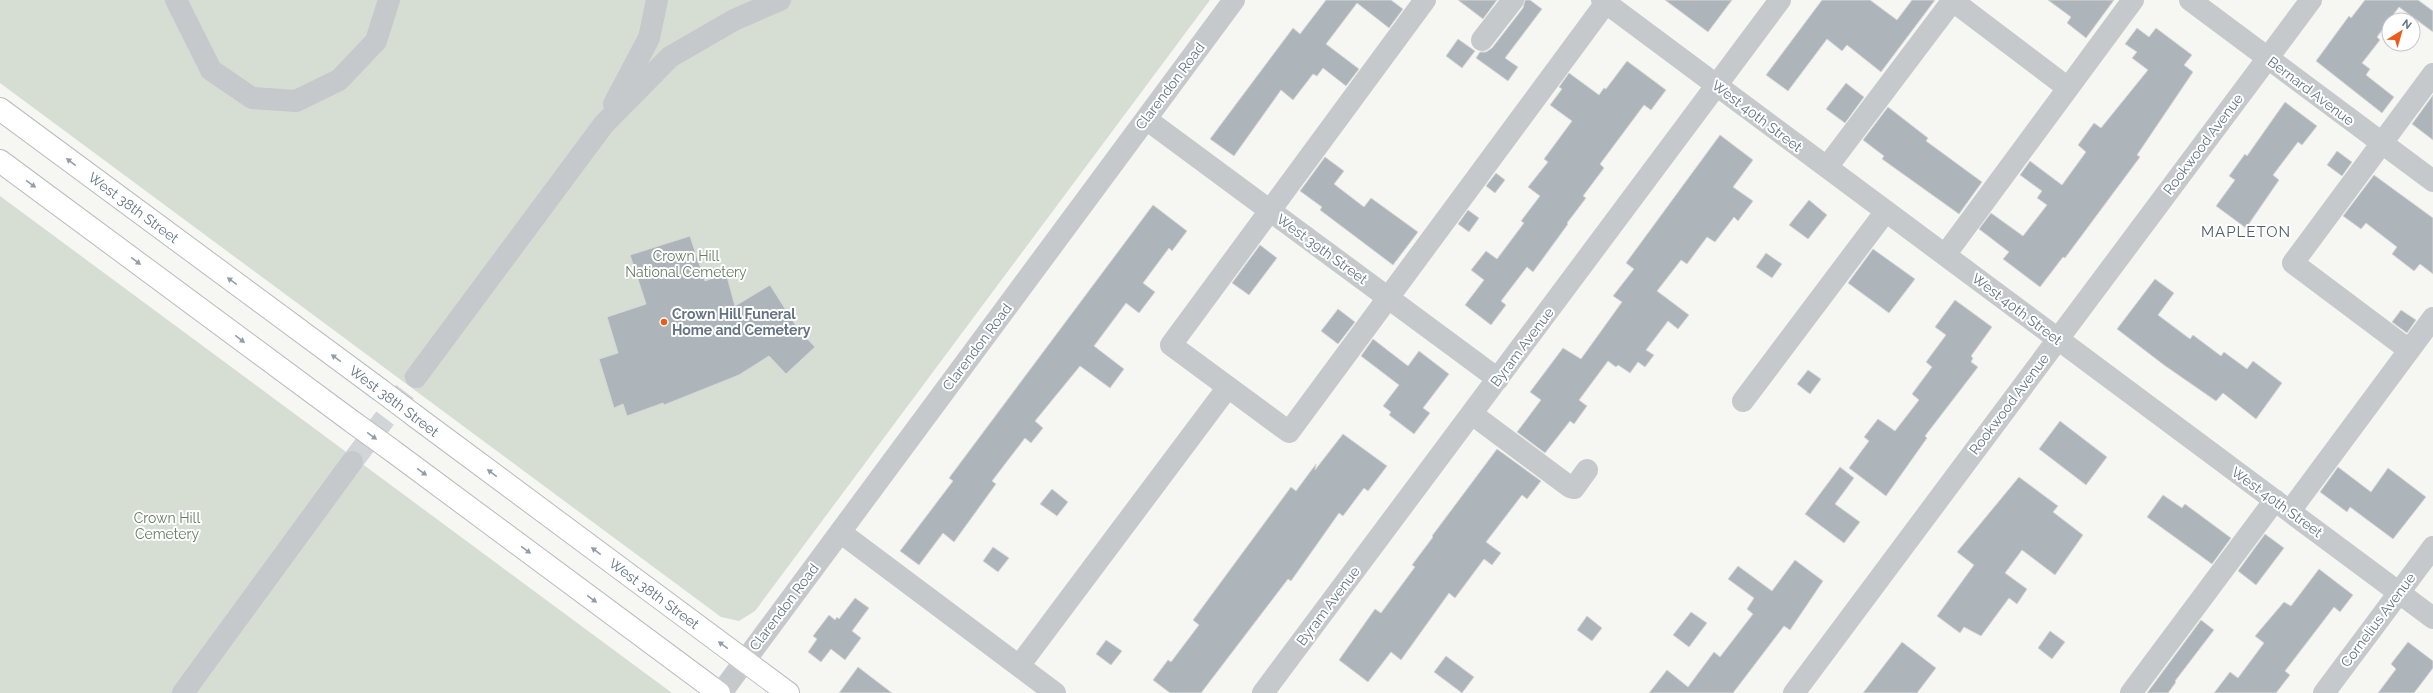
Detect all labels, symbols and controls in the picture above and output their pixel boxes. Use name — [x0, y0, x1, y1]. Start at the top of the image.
north arrow — [2381, 12, 2421, 52]
text: N — [2399, 17, 2414, 32]
street label: Clarendon Road — [1132, 39, 1208, 133]
street label: Bernard Avenue — [2265, 53, 2357, 129]
street label: West 40th Street — [1709, 77, 1805, 155]
street label: Rookwood Avenue — [2160, 91, 2246, 197]
one-way arrow — [66, 158, 76, 166]
street label: West 38th Street — [85, 169, 182, 246]
one-way arrow — [26, 180, 37, 188]
street label: West 39th Street — [1274, 211, 1371, 287]
district label: MAPLETON — [2201, 223, 2291, 241]
park label: Crown Hill National Cemetery — [625, 248, 747, 280]
one-way arrow — [131, 257, 141, 265]
street label: West 40th Street — [1969, 270, 2065, 348]
one-way arrow — [226, 277, 237, 285]
street label: Clarendon Road — [939, 300, 1015, 394]
street label: Byram Avenue — [1487, 304, 1557, 390]
place label: Crown Hill Funeral Home and Cemetery — [672, 306, 811, 338]
marker: Crown Hill Funeral Home and Cemetery — [659, 317, 669, 327]
one-way arrow — [235, 334, 246, 343]
street label: Rookwood Avenue — [1966, 351, 2052, 457]
one-way arrow — [331, 354, 342, 362]
street label: West 38th Street — [346, 362, 442, 440]
one-way arrow — [367, 432, 378, 440]
street label: West 40th Street — [2228, 464, 2326, 541]
one-way arrow — [416, 468, 427, 477]
one-way arrow — [486, 469, 497, 477]
park label: Crown Hill Cemetery — [134, 510, 200, 542]
one-way arrow — [521, 546, 532, 554]
one-way arrow — [591, 547, 601, 555]
street label: West 38th Street — [606, 555, 703, 632]
street label: Clarendon Road — [746, 560, 822, 654]
street label: Byram Avenue — [1293, 563, 1363, 649]
street label: Cornelius Avenue — [2337, 570, 2419, 670]
one-way arrow — [587, 594, 598, 603]
one-way arrow — [717, 641, 728, 649]

